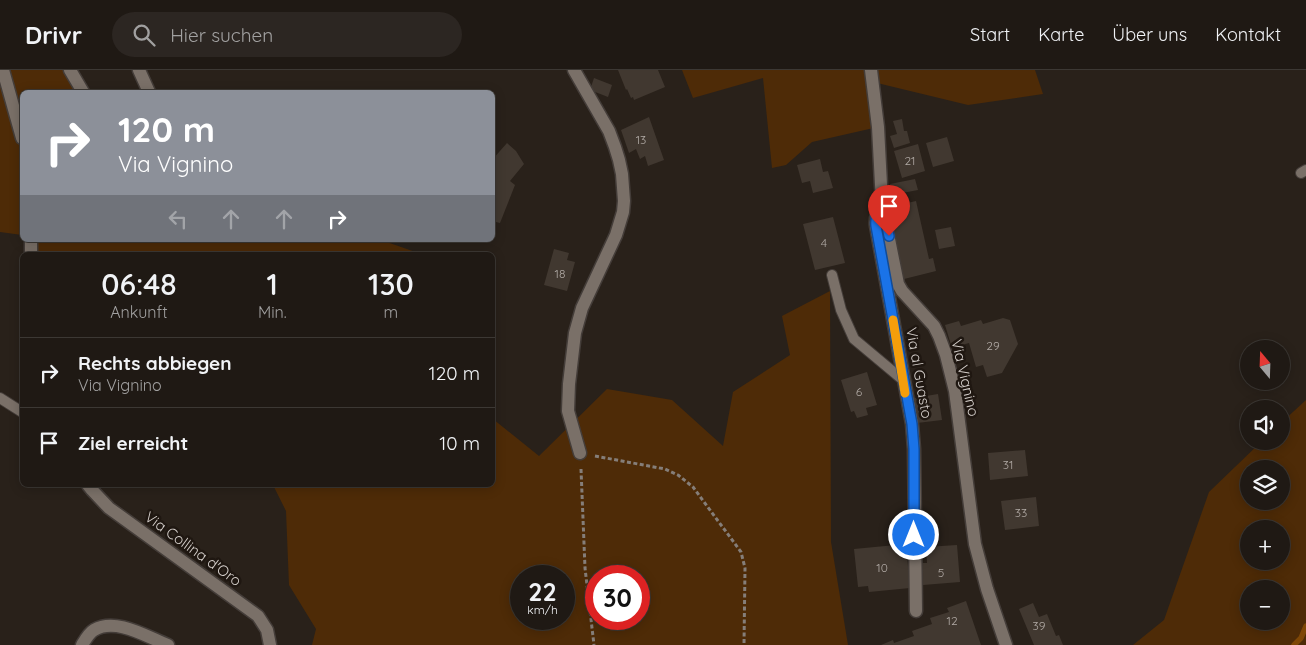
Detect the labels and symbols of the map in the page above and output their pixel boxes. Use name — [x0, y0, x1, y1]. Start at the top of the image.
house number: 13 — [636, 132, 646, 147]
house number: 21 — [904, 153, 916, 168]
pin — [868, 185, 910, 236]
house number: 4 — [821, 235, 827, 250]
house number: 18 — [555, 266, 565, 281]
street label: Via al Guasto — [902, 326, 937, 420]
street label: Via Vignino — [947, 337, 984, 418]
house number: 29 — [986, 338, 1000, 353]
north arrow — [1240, 340, 1290, 390]
house number: 6 — [856, 384, 863, 399]
house number: 31 — [1003, 457, 1013, 472]
house number: 33 — [1015, 505, 1027, 520]
street label: Via Collina d'Oro — [141, 507, 245, 590]
position arrow — [887, 508, 939, 560]
house number: 10 — [876, 560, 888, 575]
speed limit sign: 30 — [585, 565, 650, 630]
house number: 5 — [938, 565, 944, 580]
house number: 12 — [946, 613, 958, 628]
house number: 39 — [1033, 618, 1046, 633]

